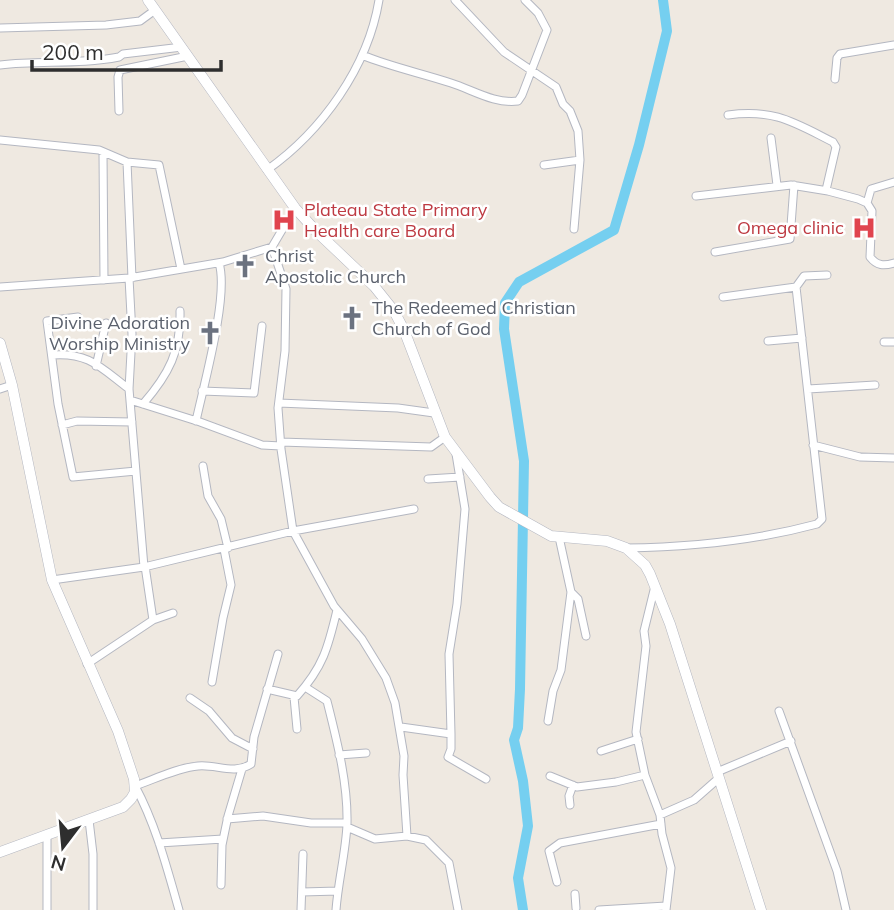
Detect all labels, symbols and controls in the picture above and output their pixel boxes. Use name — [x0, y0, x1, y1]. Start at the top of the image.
scale bar — [32, 28, 220, 72]
text: 200 m — [42, 39, 104, 65]
place label: Plateau State Primary Health care Board — [304, 198, 488, 242]
hospital icon: Plateau State Primary Health care Board — [270, 206, 298, 234]
hospital icon: Omega clinic — [850, 214, 878, 242]
place label: Omega clinic — [737, 216, 844, 239]
place label: Christ Apostolic Church — [265, 244, 406, 288]
church icon: Christ Apostolic Church — [231, 252, 259, 280]
place label: The Redeemed Christian Church of God — [372, 296, 576, 340]
church icon: The Redeemed Christian Church of God — [338, 304, 366, 332]
place label: Divine Adoration Worship Ministry — [49, 311, 190, 355]
church icon: Divine Adoration Worship Ministry — [196, 319, 224, 347]
north arrow — [28, 812, 98, 882]
text: N — [48, 850, 69, 877]

